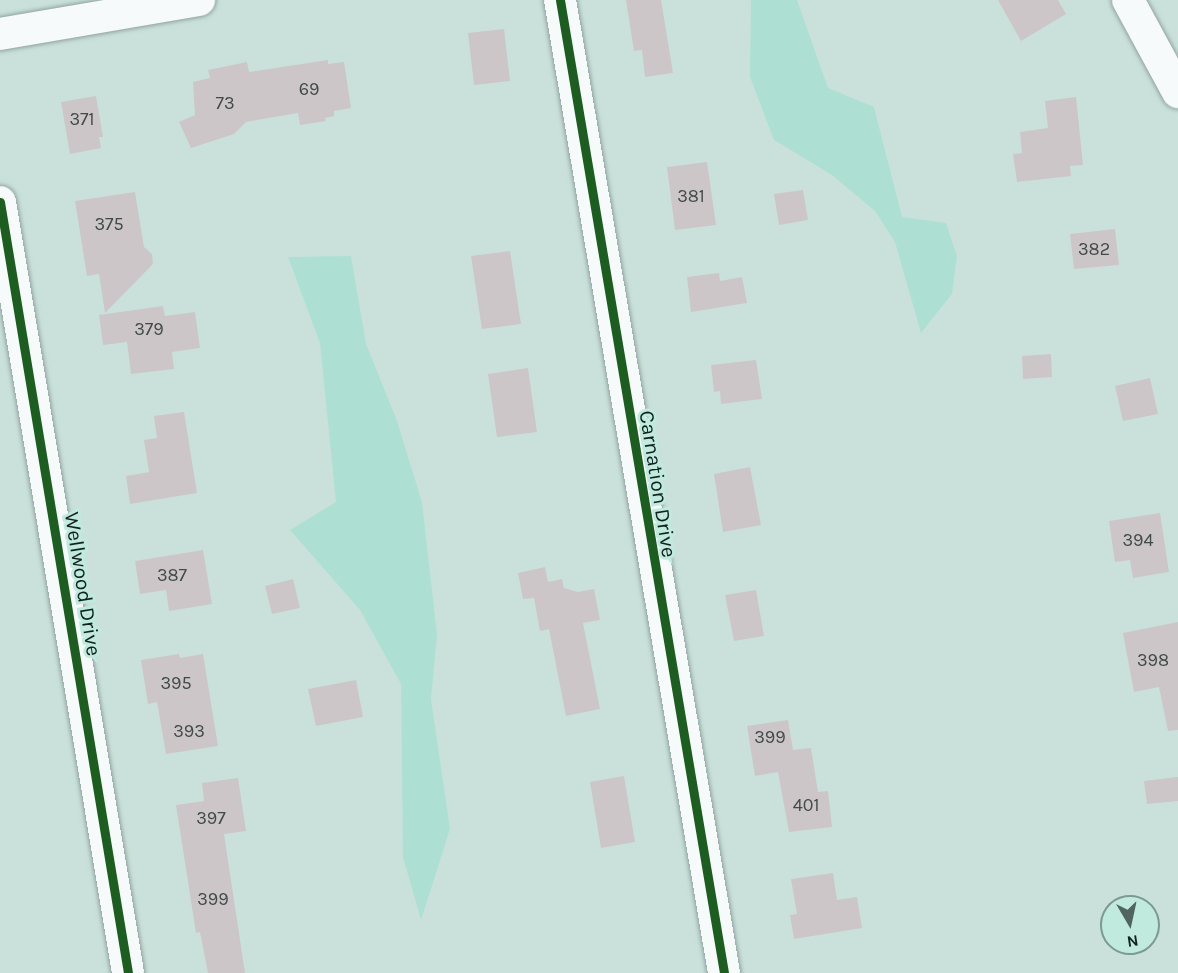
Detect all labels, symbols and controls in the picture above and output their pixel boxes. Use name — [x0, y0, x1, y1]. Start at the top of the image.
house number: 69 — [299, 78, 319, 100]
house number: 73 — [215, 92, 235, 114]
house number: 371 — [69, 108, 95, 130]
house number: 381 — [677, 185, 705, 207]
house number: 375 — [94, 213, 124, 235]
house number: 382 — [1078, 238, 1110, 260]
house number: 379 — [134, 318, 164, 340]
street label: Carnation Drive — [634, 409, 682, 559]
street label: Wellwood Drive — [59, 510, 107, 658]
house number: 394 — [1122, 529, 1154, 551]
house number: 387 — [157, 564, 187, 586]
house number: 398 — [1137, 649, 1169, 671]
house number: 395 — [160, 672, 192, 694]
house number: 393 — [173, 720, 205, 742]
house number: 399 — [754, 726, 786, 748]
house number: 401 — [793, 794, 819, 816]
house number: 397 — [196, 807, 226, 829]
house number: 399 — [197, 888, 229, 910]
north arrow — [1100, 895, 1160, 955]
text: N — [1125, 931, 1140, 952]

